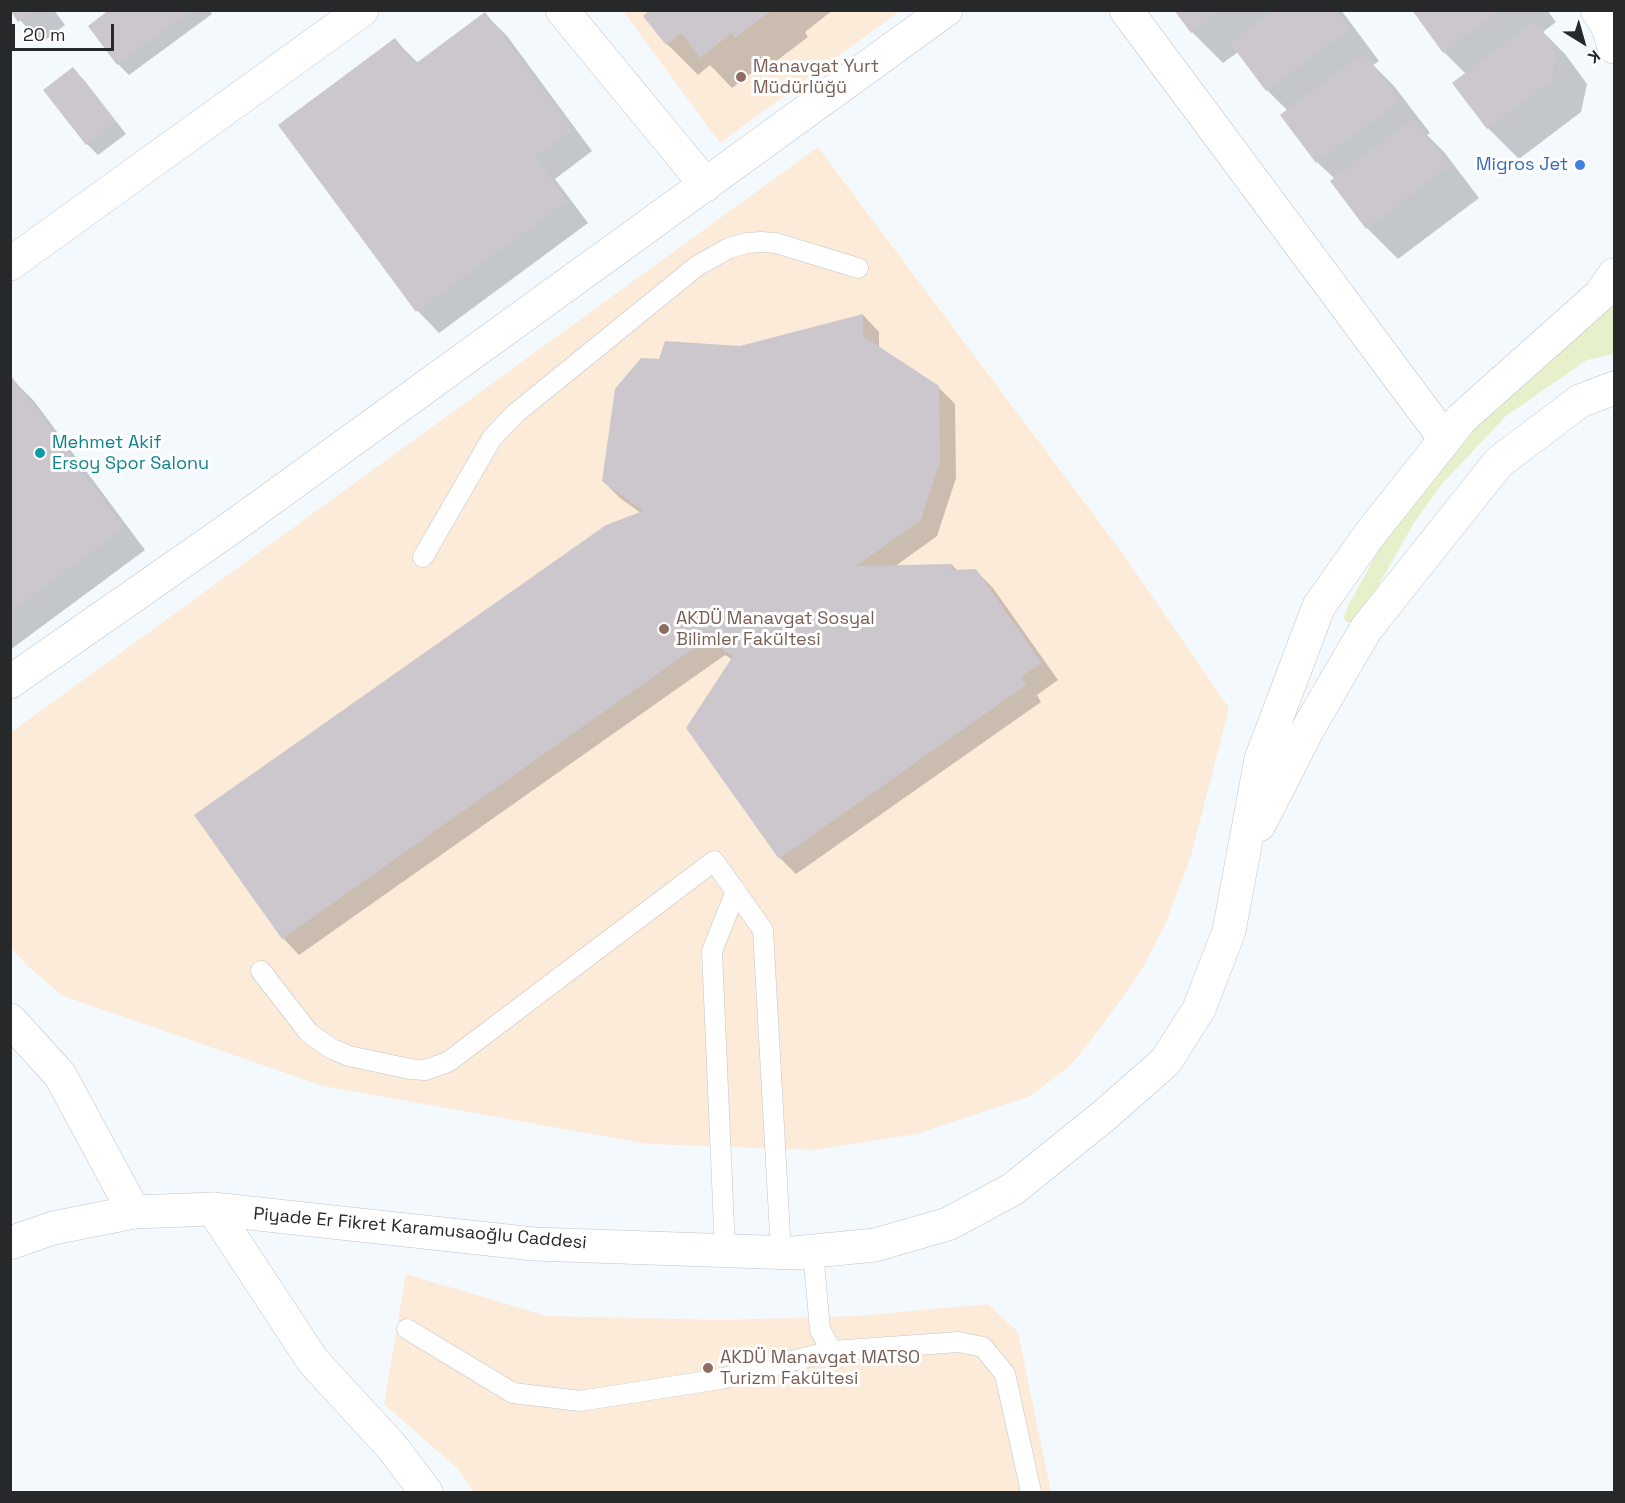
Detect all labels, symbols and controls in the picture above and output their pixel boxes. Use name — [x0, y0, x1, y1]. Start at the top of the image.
scale bar — [15, 12, 117, 50]
north arrow — [1553, 12, 1613, 72]
text: 20 m — [23, 23, 66, 46]
text: K — [1584, 45, 1604, 68]
place label: Manavgat Yurt Müdürlüğü — [753, 56, 879, 98]
marker: Manavgat Yurt Müdürlüğü — [734, 70, 748, 84]
place label: Migros Jet — [1476, 154, 1568, 176]
marker: Migros Jet — [1573, 158, 1587, 172]
place label: Mehmet Akif Ersoy Spor Salonu — [52, 432, 209, 474]
marker: Mehmet Akif Ersoy Spor Salonu — [33, 446, 47, 460]
place label: AKDÜ Manavgat Sosyal Bilimler Fakültesi — [676, 608, 875, 650]
marker: AKDÜ Manavgat Sosyal Bilimler Fakültesi — [657, 622, 671, 636]
street label: Piyade Er Fikret Karamusaoğlu Caddesi — [252, 1204, 588, 1254]
place label: AKDÜ Manavgat MATSO Turizm Fakültesi — [720, 1347, 920, 1390]
marker: AKDÜ Manavgat MATSO Turizm Fakültesi — [701, 1361, 715, 1375]

